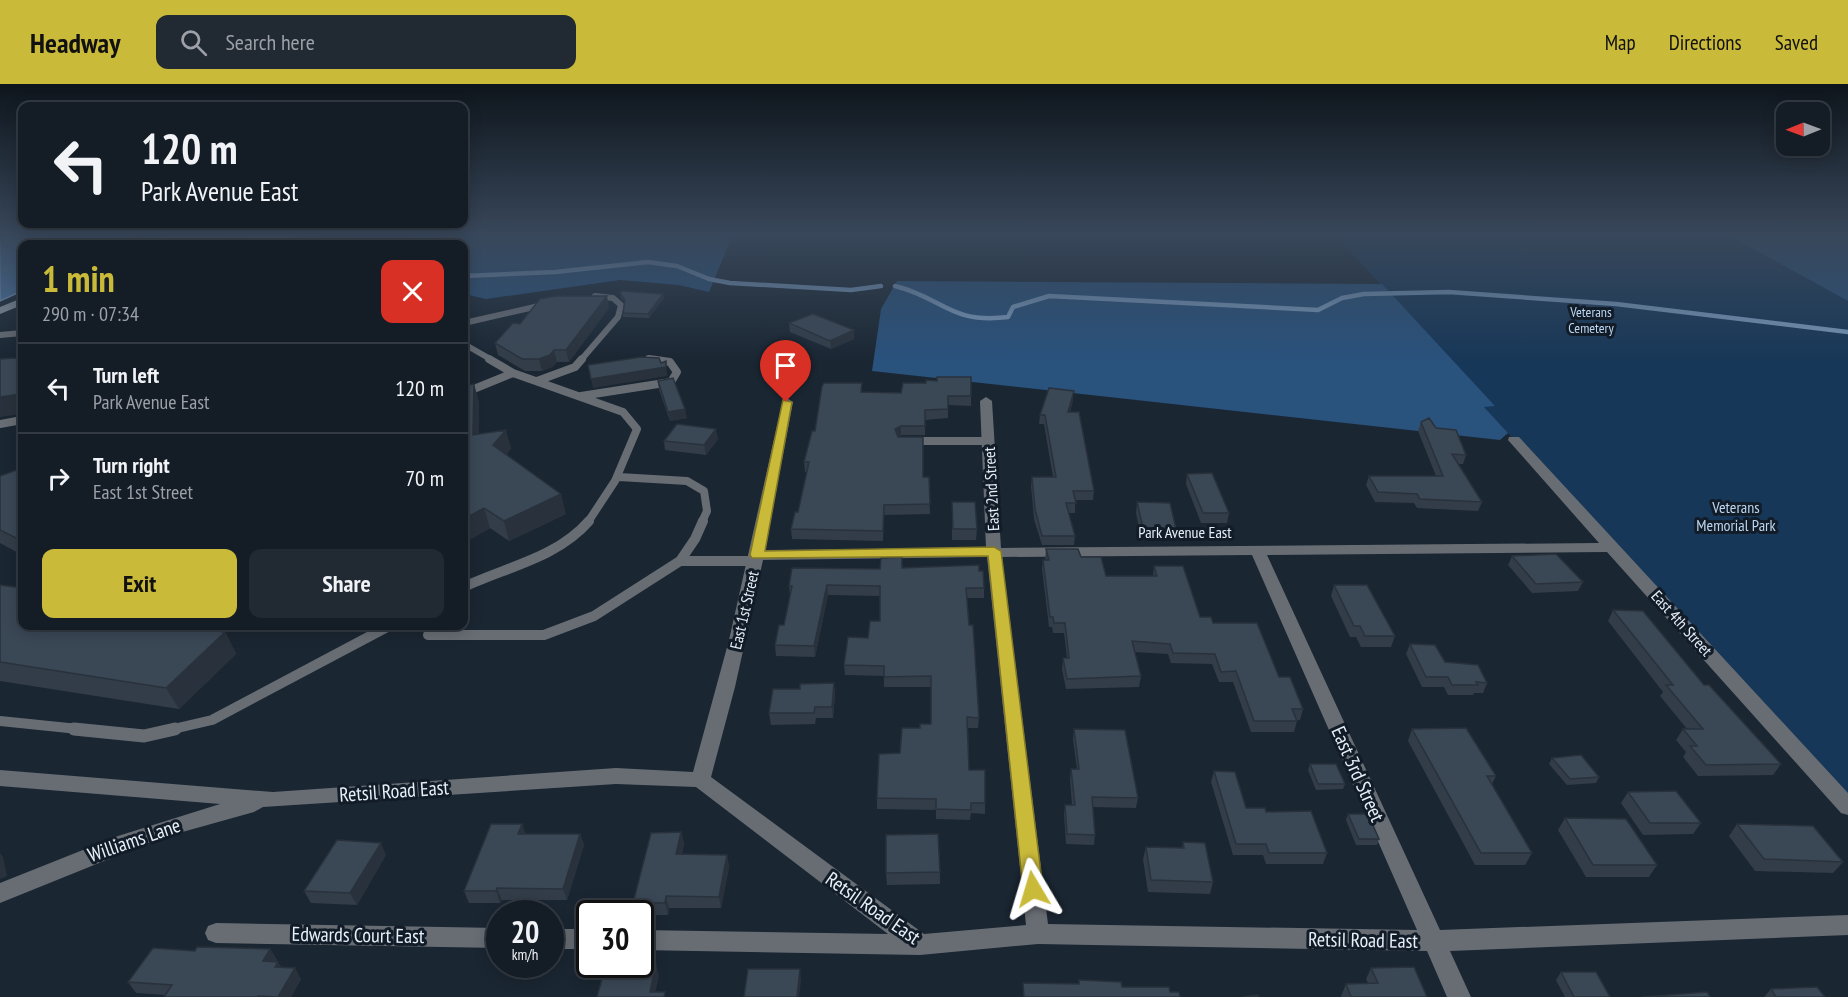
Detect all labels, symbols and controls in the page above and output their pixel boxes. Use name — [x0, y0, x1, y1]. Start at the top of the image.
search box — [156, 15, 576, 69]
text: Headway — [30, 24, 120, 61]
icon: search — [177, 26, 210, 59]
text: Search here — [225, 28, 315, 56]
text: Map — [1605, 29, 1636, 56]
text: Directions — [1669, 29, 1742, 56]
text: Saved — [1775, 29, 1818, 56]
north arrow — [1776, 102, 1830, 156]
map controls — [1776, 102, 1830, 156]
text: 120 m — [141, 121, 238, 176]
icon: left — [42, 126, 120, 204]
text: Park Avenue East — [141, 174, 298, 208]
text: 1 min — [42, 255, 115, 302]
button: close — [381, 260, 444, 323]
text: 290 m · 07:34 — [42, 301, 139, 327]
park label: Veterans Cemetery — [1568, 303, 1614, 337]
pin — [760, 340, 811, 402]
icon: arrive — [769, 349, 802, 382]
text: Turn left — [93, 361, 159, 389]
icon: left — [42, 372, 75, 405]
text: 120 m — [395, 374, 444, 402]
text: Park Avenue East — [93, 389, 210, 415]
street label: East 2nd Street — [979, 446, 1003, 532]
text: Turn right — [93, 451, 170, 479]
icon: right — [42, 462, 75, 495]
text: 70 m — [405, 464, 444, 492]
text: East 1st Street — [93, 479, 193, 505]
park label: Veterans Memorial Park — [1696, 497, 1776, 535]
street label: Park Avenue East — [1138, 522, 1232, 542]
button: Exit — [42, 549, 237, 618]
button: Share — [249, 549, 444, 618]
street label: East 1st Street — [725, 568, 763, 651]
street label: East 4th Street — [1647, 586, 1717, 660]
street label: East 3rd Street — [1325, 722, 1391, 826]
street label: Retsil Road East — [338, 774, 450, 808]
street label: Williams Lane — [84, 812, 184, 868]
position arrow — [1001, 857, 1065, 921]
street label: Retsil Road East — [821, 866, 926, 950]
speed limit sign: 30 — [576, 900, 654, 978]
text: 20 — [511, 912, 539, 951]
street label: Edwards Court East — [291, 921, 425, 949]
street label: Retsil Road East — [1308, 926, 1419, 954]
text: km/h — [512, 945, 538, 964]

